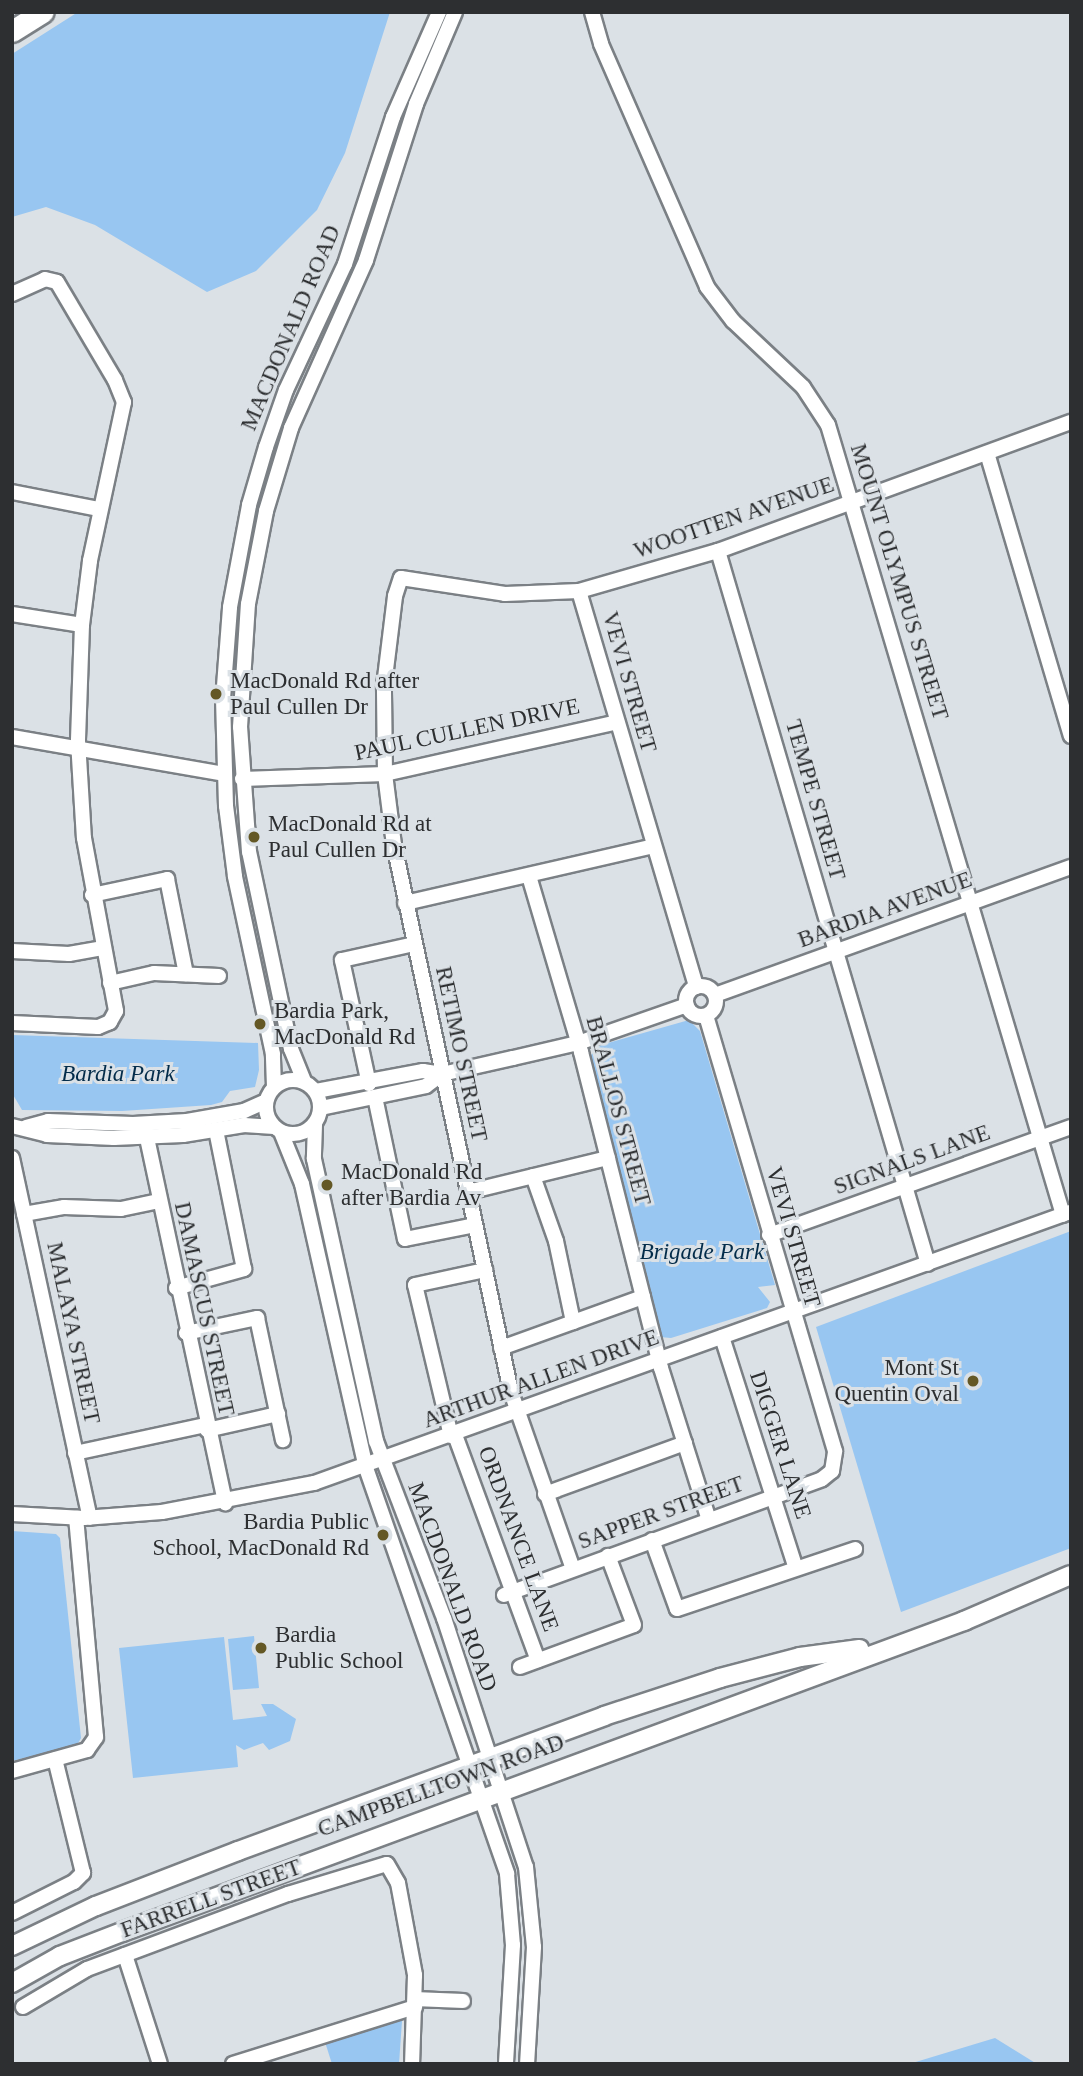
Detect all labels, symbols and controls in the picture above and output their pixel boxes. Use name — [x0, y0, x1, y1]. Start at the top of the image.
street label: MACDONALD ROAD — [235, 221, 347, 435]
street label: MOUNT OLYMPUS STREET — [844, 440, 954, 724]
street label: WOOTTEN AVENUE — [630, 471, 838, 565]
street label: VEVI STREET — [596, 609, 662, 755]
place label: MacDonald Rd after Paul Cullen Dr — [230, 667, 419, 721]
marker: MacDonald Rd after Paul Cullen Dr — [208, 686, 224, 702]
street label: PAUL CULLEN DRIVE — [351, 693, 583, 767]
street label: TEMPE STREET — [779, 717, 851, 883]
place label: MacDonald Rd at Paul Cullen Dr — [268, 810, 432, 864]
marker: MacDonald Rd at Paul Cullen Dr — [246, 829, 262, 845]
street label: BARDIA AVENUE — [793, 865, 977, 955]
street label: RETIMO STREET — [429, 964, 493, 1144]
place label: Bardia Park, MacDonald Rd — [274, 997, 415, 1051]
street label: BRALLOS STREET — [579, 1013, 657, 1209]
marker: Bardia Park, MacDonald Rd — [252, 1016, 268, 1032]
park label: Bardia Park — [61, 1060, 175, 1088]
street label: SIGNALS LANE — [830, 1119, 994, 1201]
place label: MacDonald Rd after Bardia Av — [341, 1158, 482, 1212]
street label: VEVI STREET — [760, 1164, 826, 1310]
marker: MacDonald Rd after Bardia Av — [319, 1177, 335, 1193]
street label: DAMASCUS STREET — [168, 1200, 240, 1418]
park label: Brigade Park — [640, 1238, 764, 1266]
street label: MALAYA STREET — [40, 1239, 106, 1427]
street label: ARTHUR ALLEN DRIVE — [419, 1323, 663, 1435]
place label: Mont St Quentin Oval — [834, 1354, 959, 1408]
street label: DIGGER LANE — [743, 1368, 817, 1522]
marker: Mont St Quentin Oval — [965, 1373, 981, 1389]
street label: ORDNANCE LANE — [472, 1443, 564, 1635]
street label: SAPPER STREET — [574, 1470, 748, 1556]
street label: MACDONALD ROAD — [401, 1479, 503, 1695]
place label: Bardia Public School, MacDonald Rd — [152, 1508, 369, 1562]
marker: Bardia Public School, MacDonald Rd — [375, 1527, 391, 1543]
place label: Bardia Public School — [275, 1621, 403, 1675]
marker: Bardia Public School — [253, 1640, 269, 1656]
street label: CAMPBELLTOWN ROAD — [314, 1729, 568, 1843]
street label: FARRELL STREET — [117, 1853, 305, 1945]

